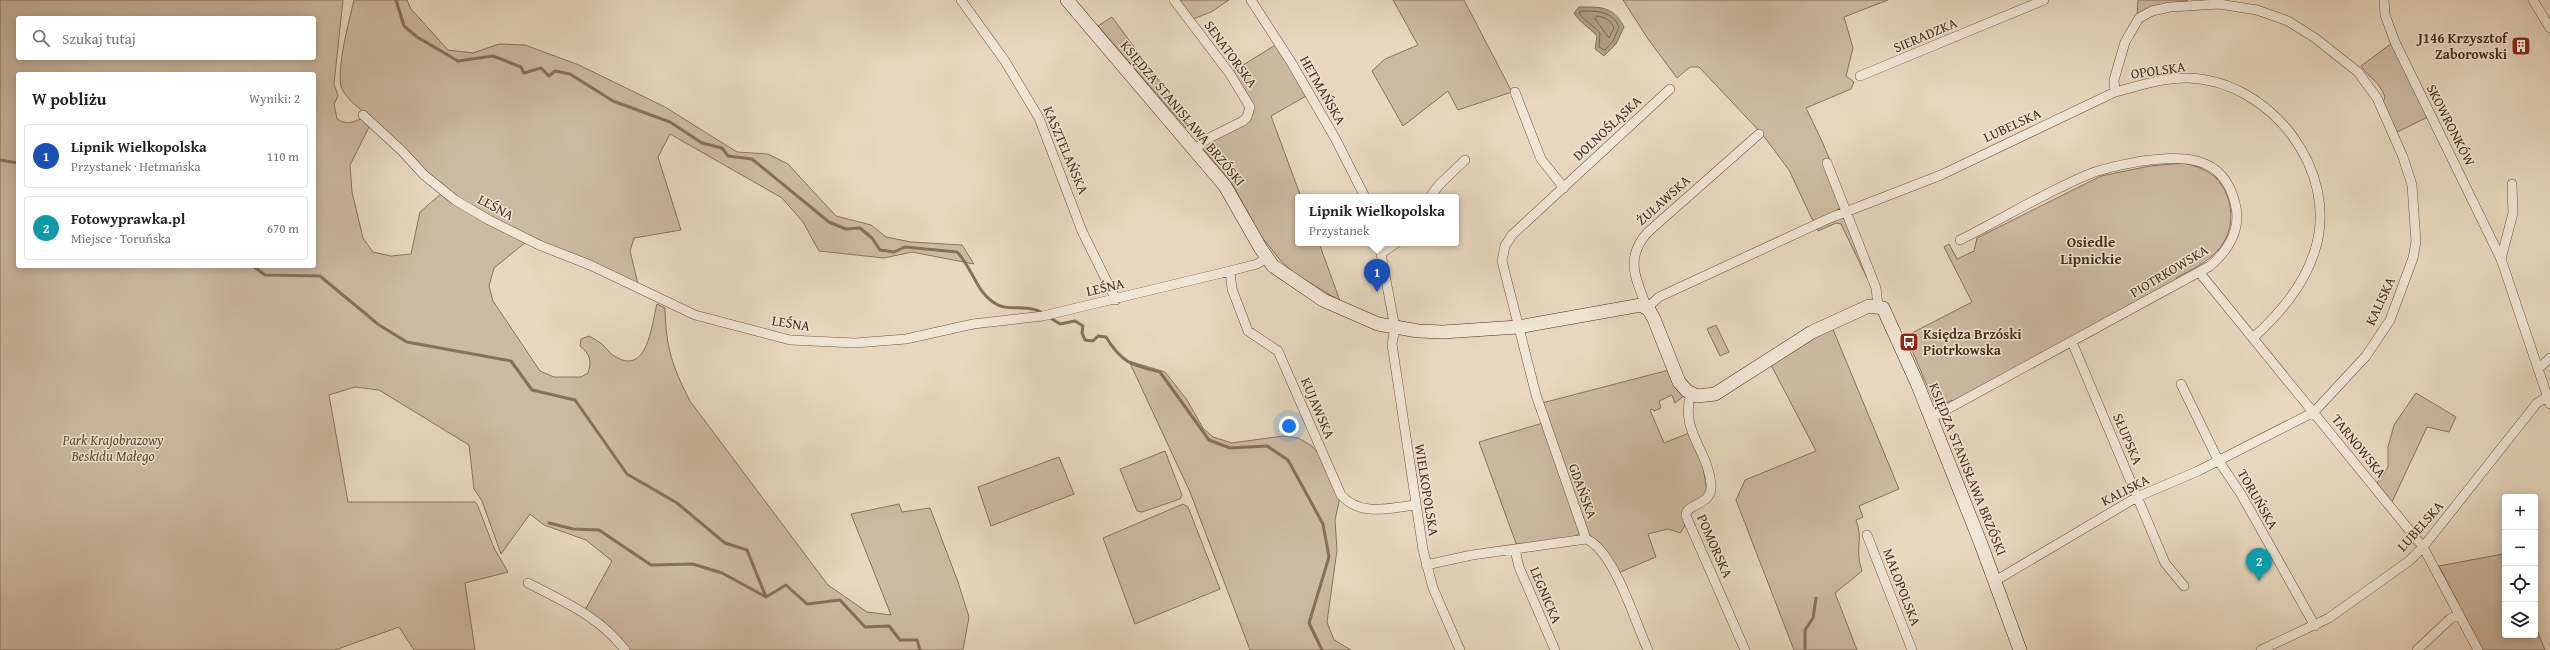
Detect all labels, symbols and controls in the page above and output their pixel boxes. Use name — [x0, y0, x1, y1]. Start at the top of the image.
street label: SIERADZKA — [1890, 12, 1960, 57]
search box — [16, 16, 316, 60]
street label: SENATORSKA — [1200, 16, 1263, 92]
icon: search — [30, 27, 52, 49]
text: Szukaj tutaj — [62, 28, 136, 49]
place label: J146 Krzysztof Zaborowski — [2416, 28, 2509, 64]
building icon: J146 Krzysztof Zaborowski — [2510, 35, 2532, 57]
street label: KSIĘDZA STANISŁAWA BRZÓSKI — [1116, 36, 1250, 190]
street label: HETMAŃSKA — [1295, 52, 1351, 129]
street label: OPOLSKA — [2129, 56, 2187, 84]
street label: SKOWRONKÓW — [2422, 81, 2480, 170]
text: W pobliżu — [32, 86, 107, 111]
text: Wyniki: 2 — [249, 89, 300, 108]
street label: DOLNOŚLĄSKA — [1568, 91, 1646, 165]
street label: KASZTELAŃSKA — [1038, 103, 1094, 198]
street label: LUBELSKA — [1980, 103, 2045, 147]
text: Lipnik Wielkopolska — [71, 136, 207, 157]
text: 1 — [43, 147, 49, 166]
text: 110 m — [267, 147, 299, 166]
text: Przystanek · Hetmańska — [71, 157, 201, 176]
street label: ŻUŁAWSKA — [1632, 170, 1695, 230]
street label: LEŚNA — [474, 189, 518, 225]
popup — [1295, 194, 1459, 246]
text: Lipnik Wielkopolska — [1309, 200, 1445, 221]
text: Fotowyprawka.pl — [71, 208, 185, 229]
text: 2 — [43, 219, 49, 238]
text: 670 m — [267, 219, 299, 238]
text: Przystanek — [1309, 221, 1370, 240]
text: Miejsce · Toruńska — [71, 229, 171, 248]
district label: Osiedle Lipnickie — [2060, 231, 2122, 269]
street label: PIOTRKOWSKA — [2126, 239, 2212, 302]
pin: 1 — [1364, 259, 1390, 292]
street label: LEŚNA — [1084, 273, 1126, 301]
street label: KALISKA — [2360, 273, 2400, 329]
street label: LEŚNA — [770, 310, 812, 336]
place label: Księdza Brzóski Piotrkowska — [1923, 324, 2022, 360]
bus stop icon: Księdza Brzóski Piotrkowska — [1898, 331, 1920, 353]
street label: KUJAWSKA — [1296, 374, 1340, 442]
street label: KSIĘDZA STANISŁAWA BRZÓSKI — [1924, 380, 2012, 558]
street label: SŁUPSKA — [2108, 410, 2148, 468]
street label: TARNOWSKA — [2327, 410, 2391, 483]
your location — [1279, 416, 1299, 436]
park label: Park Krajobrazowy Beskidu Małego — [62, 430, 164, 466]
street label: WIELKOPOLSKA — [1410, 443, 1444, 538]
street label: GDAŃSKA — [1564, 461, 1602, 522]
street label: TORUŃSKA — [2233, 465, 2284, 533]
street label: KALISKA — [2098, 469, 2153, 511]
map controls — [2502, 494, 2538, 638]
button: + — [2502, 494, 2538, 530]
street label: LUBELSKA — [2392, 496, 2448, 556]
street label: POMORSKA — [1692, 511, 1738, 581]
button: − — [2502, 530, 2538, 566]
street label: MAŁOPOLSKA — [1878, 545, 1926, 629]
pin: 2 — [2246, 548, 2272, 581]
street label: LEGNICKA — [1525, 563, 1567, 627]
button: locate — [2502, 566, 2538, 602]
button: layers — [2502, 602, 2538, 638]

